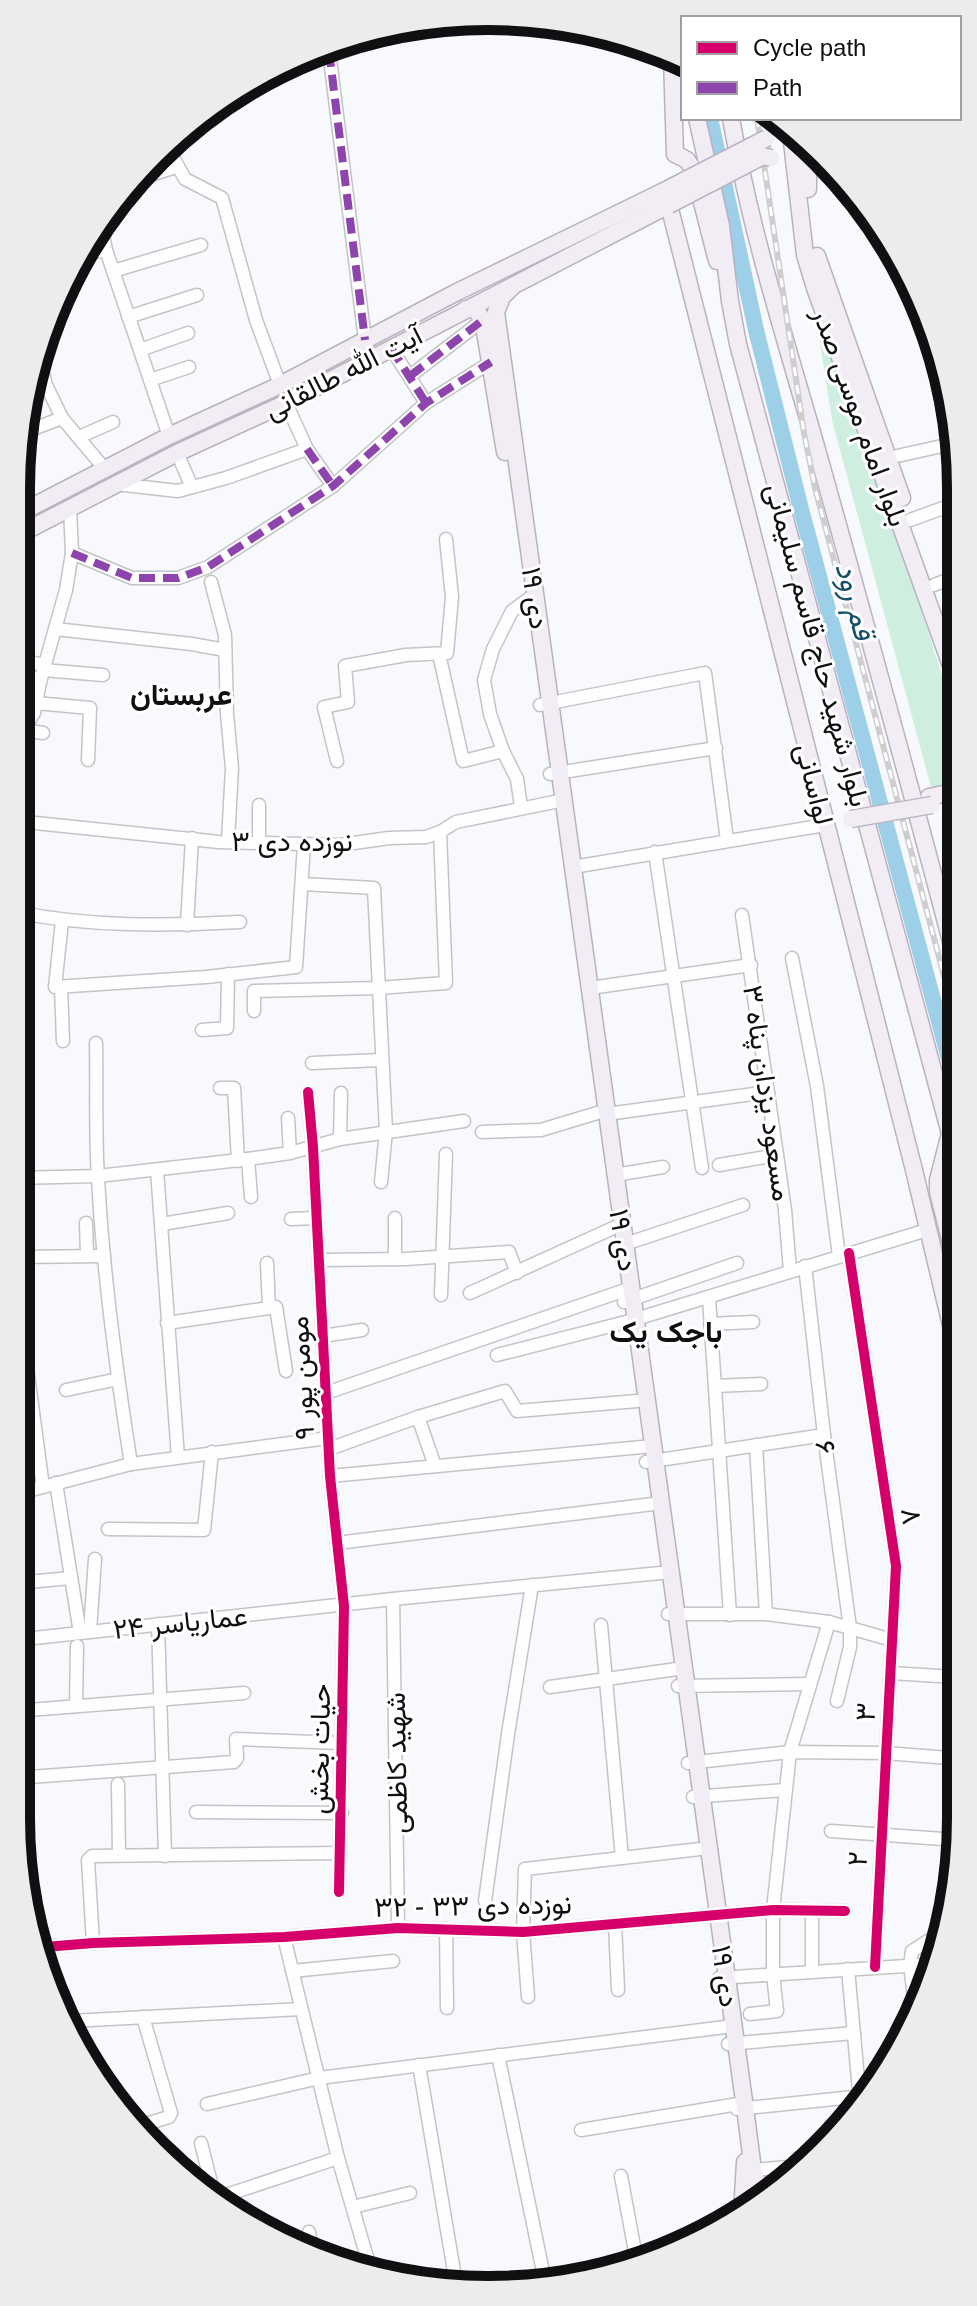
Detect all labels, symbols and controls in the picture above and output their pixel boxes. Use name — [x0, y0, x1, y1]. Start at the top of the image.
legend — [681, 16, 961, 120]
text: Cycle path — [753, 34, 866, 61]
text: Path — [753, 74, 802, 101]
street label: بلوار امام موسی صدر — [803, 303, 914, 532]
street label: آیت الله طالقانی — [259, 317, 430, 426]
street label: بلوار شهید حاج قاسم سلیمانی — [757, 480, 876, 811]
water label: قم رود — [826, 559, 882, 646]
street label: ۱۹ دی — [515, 565, 555, 631]
district label: عربستان — [130, 678, 232, 713]
street label: لواسانی — [788, 740, 840, 828]
street label: نوزده دی ۳ — [231, 826, 353, 859]
street label: ۳ مسعود یزدان پناه — [734, 983, 798, 1204]
street label: ۱۹ دی — [602, 1207, 644, 1274]
street label: مومن پور ۹ — [283, 1315, 323, 1441]
district label: باجک یک — [610, 1315, 722, 1349]
street label: ۶ — [809, 1438, 842, 1456]
street label: ۸ — [895, 1506, 928, 1526]
street label: عماریاسر ۲۴ — [111, 1600, 249, 1647]
street label: حیات بخش — [303, 1684, 337, 1815]
street label: شهید کاظمی — [380, 1692, 415, 1834]
street label: ۳ — [850, 1702, 881, 1722]
street label: ۲ — [842, 1851, 873, 1867]
street label: ۳۲ - نوزده دی ۳۳ — [374, 1888, 572, 1925]
street label: ۱۹ دی — [705, 1943, 745, 2009]

